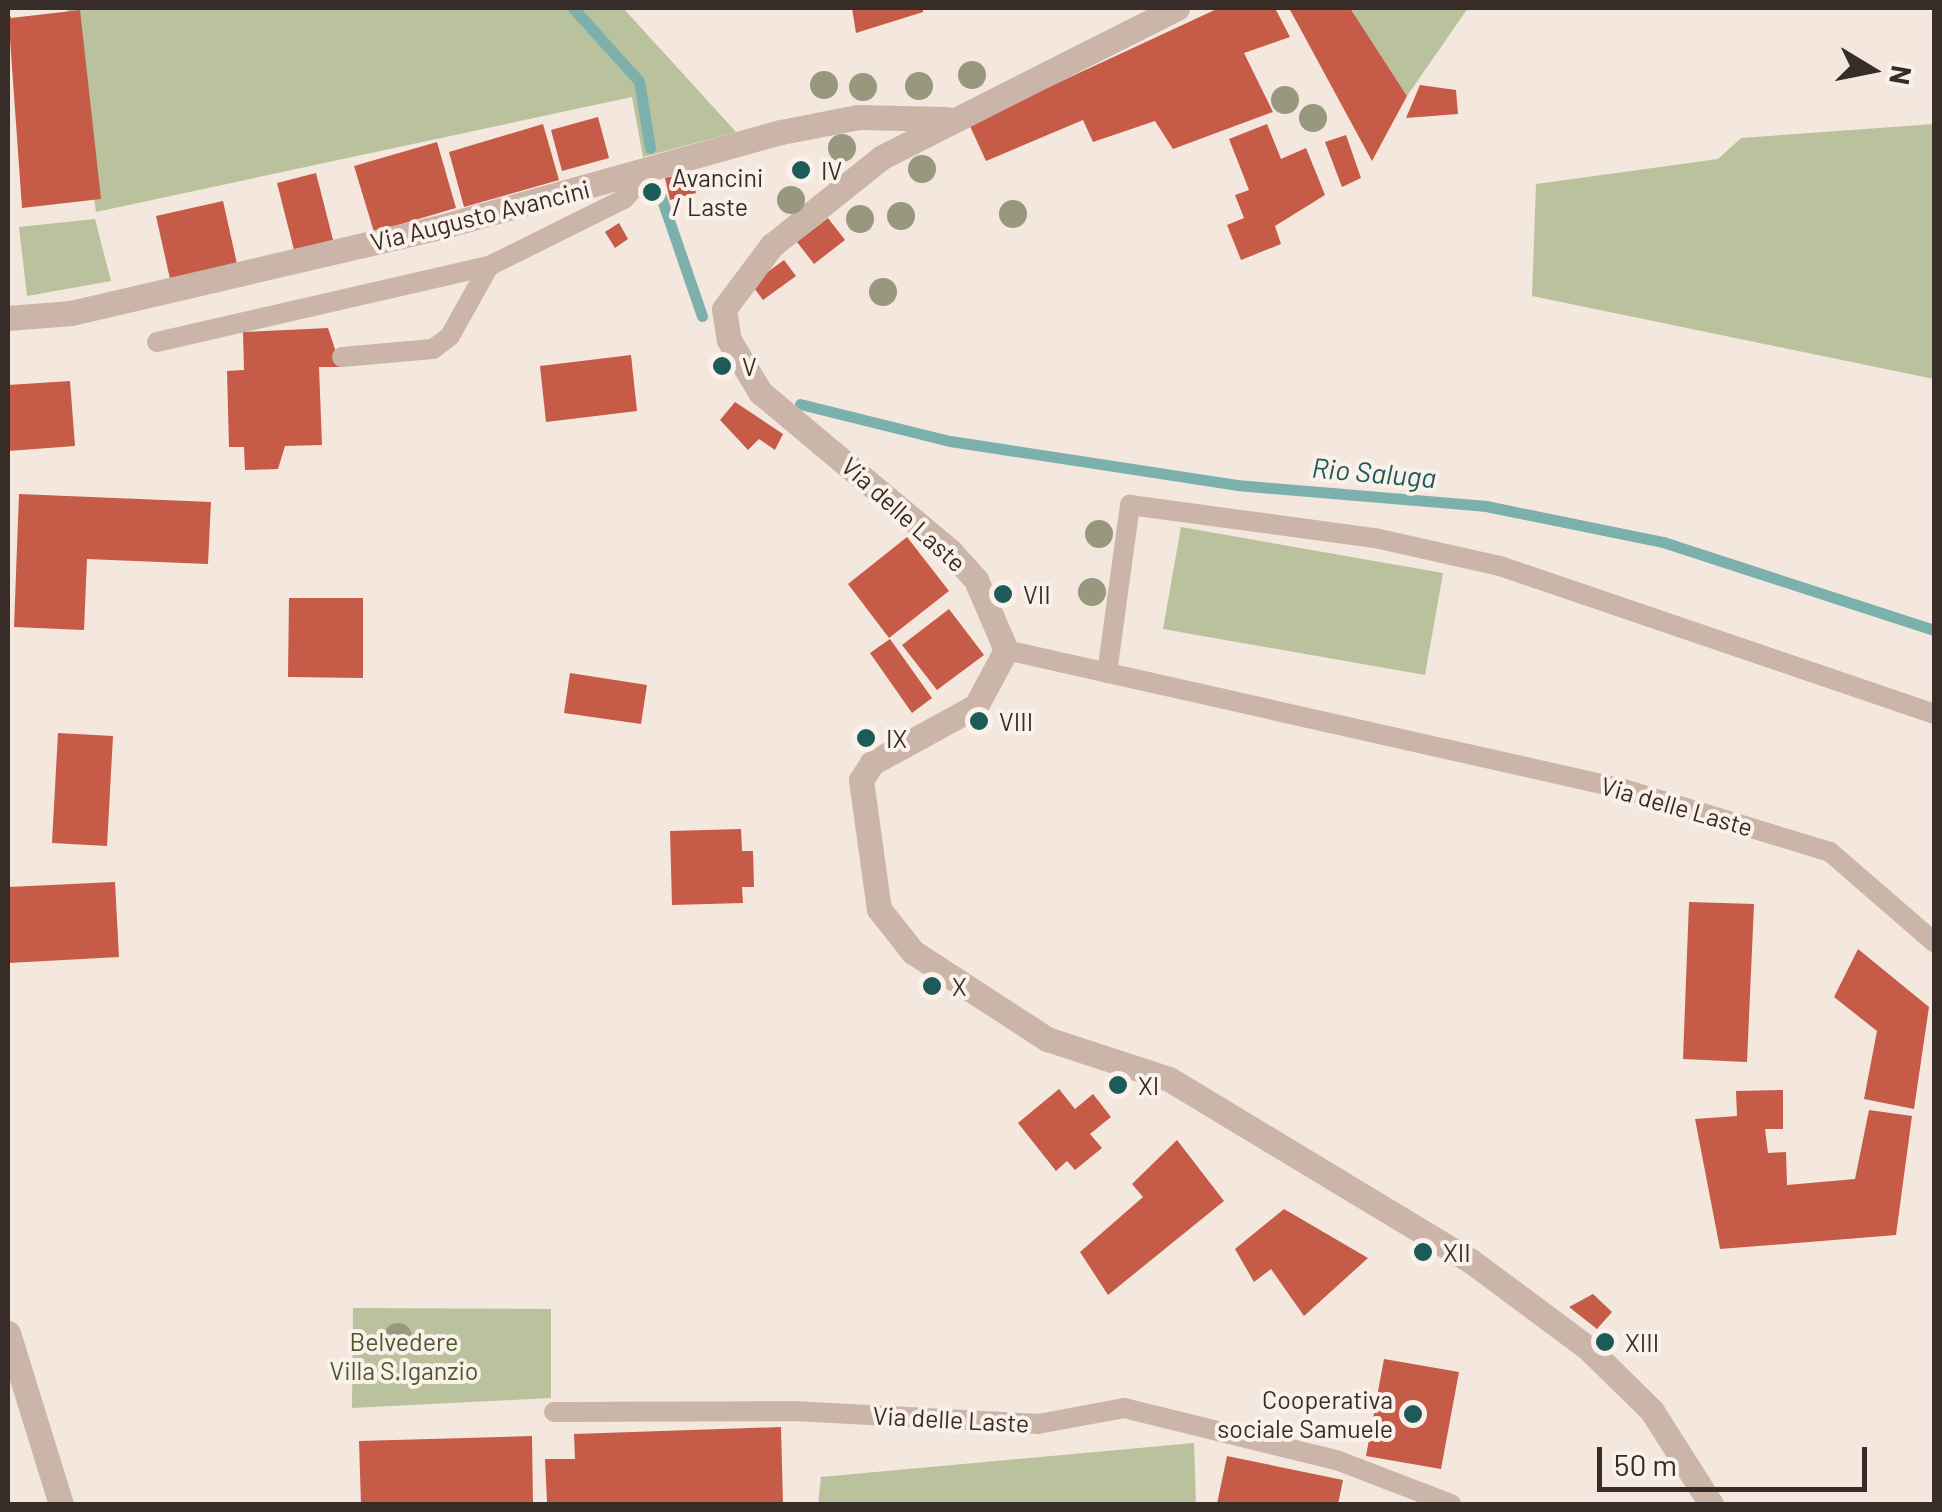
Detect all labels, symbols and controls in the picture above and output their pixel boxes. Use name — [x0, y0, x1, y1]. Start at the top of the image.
north arrow — [1822, 20, 1922, 120]
text: N — [1883, 63, 1920, 87]
place label: IV — [821, 155, 842, 185]
marker: IV — [790, 159, 812, 181]
place label: Avancini / Laste — [672, 163, 763, 222]
street label: Via Augusto Avancini — [367, 173, 593, 257]
marker: Avancini / Laste — [641, 181, 663, 203]
place label: V — [742, 351, 757, 381]
marker: V — [711, 355, 733, 377]
street label: Via delle Laste — [836, 450, 972, 578]
water label: Rio Saluga — [1310, 450, 1438, 494]
place label: VII — [1023, 579, 1051, 609]
marker: VII — [992, 583, 1014, 605]
place label: VIII — [999, 706, 1033, 736]
marker: VIII — [968, 710, 990, 732]
place label: IX — [886, 723, 907, 753]
marker: IX — [855, 727, 877, 749]
street label: Via delle Laste — [1598, 770, 1756, 842]
place label: X — [952, 971, 967, 1001]
marker: X — [921, 975, 943, 997]
place label: XI — [1138, 1070, 1159, 1100]
marker: XI — [1107, 1074, 1129, 1096]
place label: XII — [1443, 1237, 1471, 1267]
marker: XII — [1412, 1241, 1434, 1263]
park label: Belvedere Villa S.Iganzio — [330, 1327, 478, 1386]
place label: XIII — [1625, 1327, 1659, 1357]
marker: XIII — [1594, 1331, 1616, 1353]
place label: Cooperativa sociale Samuele — [1217, 1385, 1393, 1444]
street label: Via delle Laste — [872, 1400, 1030, 1438]
marker: Cooperativa sociale Samuele — [1402, 1403, 1424, 1425]
scale bar — [1602, 1427, 1872, 1489]
text: 50 m — [1614, 1446, 1677, 1482]

